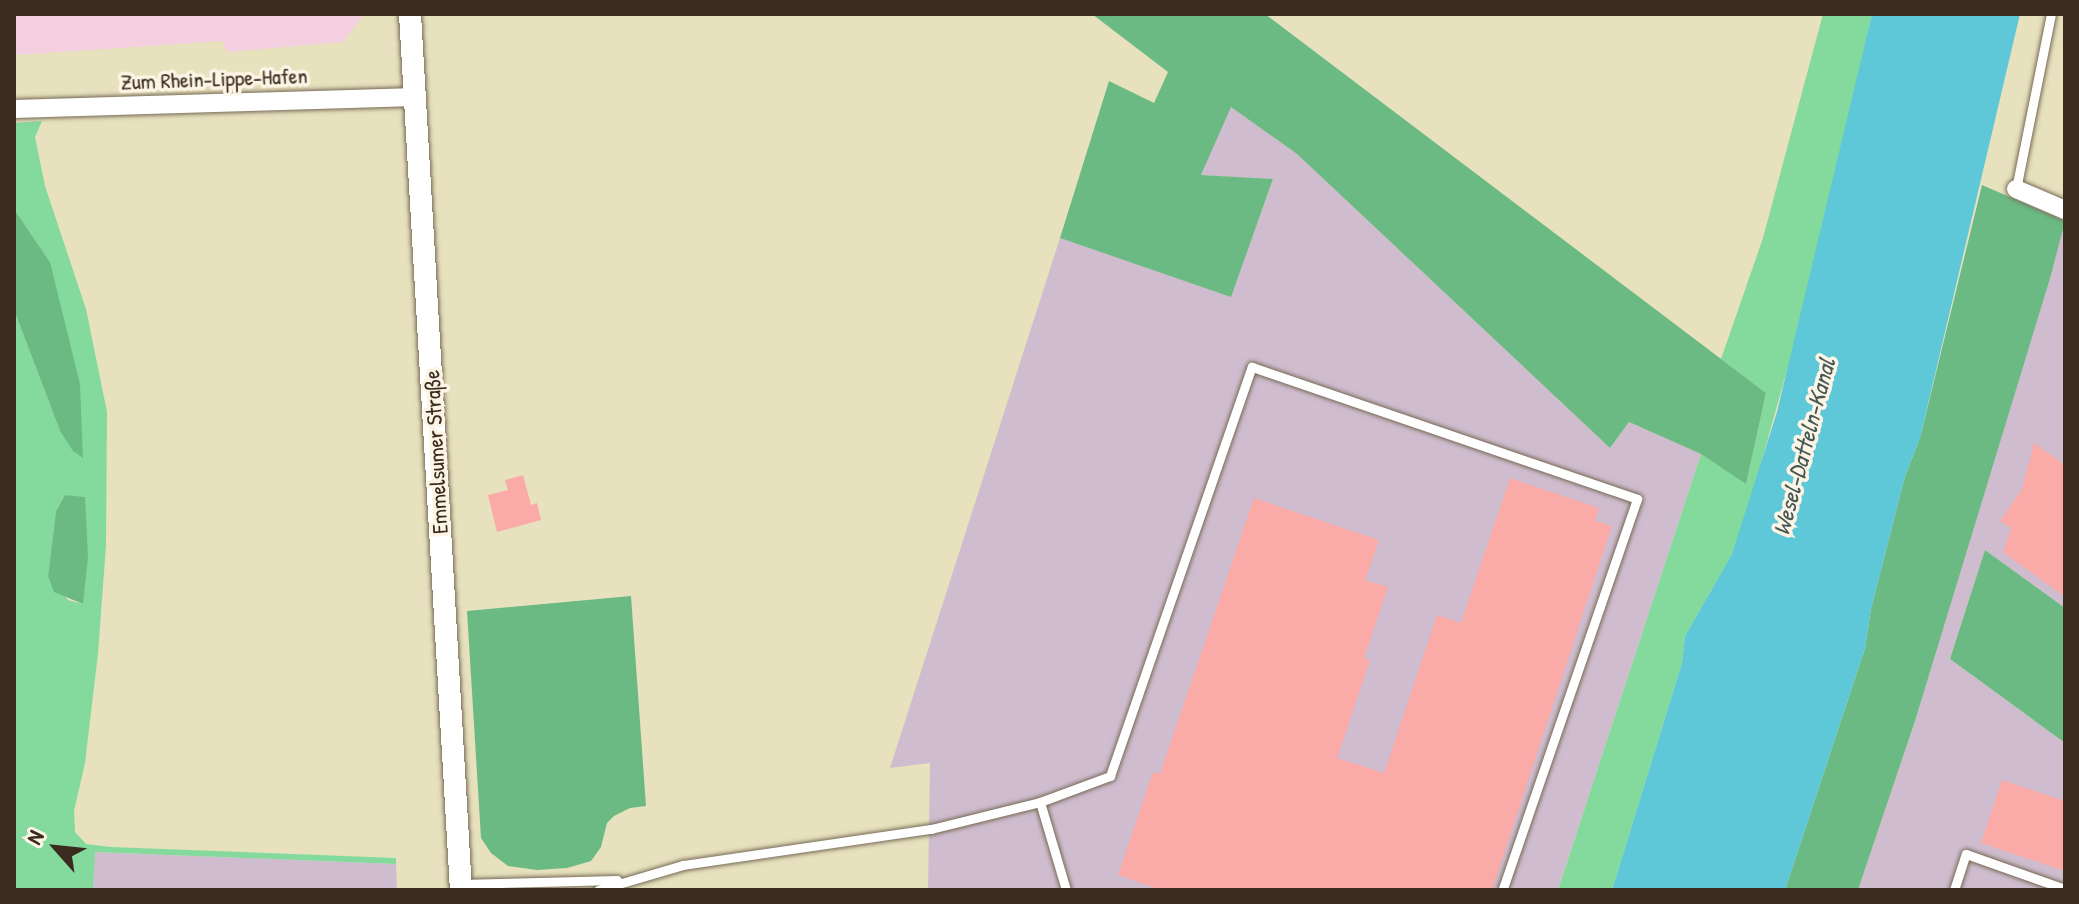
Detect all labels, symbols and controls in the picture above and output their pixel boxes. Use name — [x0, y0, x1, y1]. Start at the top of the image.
street label: Zum Rhein-Lippe-Hafen — [120, 63, 308, 95]
water label: Wesel-Datteln-Kanal — [1767, 356, 1841, 538]
street label: Emmelsumer Straße — [419, 369, 453, 535]
north arrow — [16, 808, 96, 888]
text: N — [19, 825, 51, 849]

